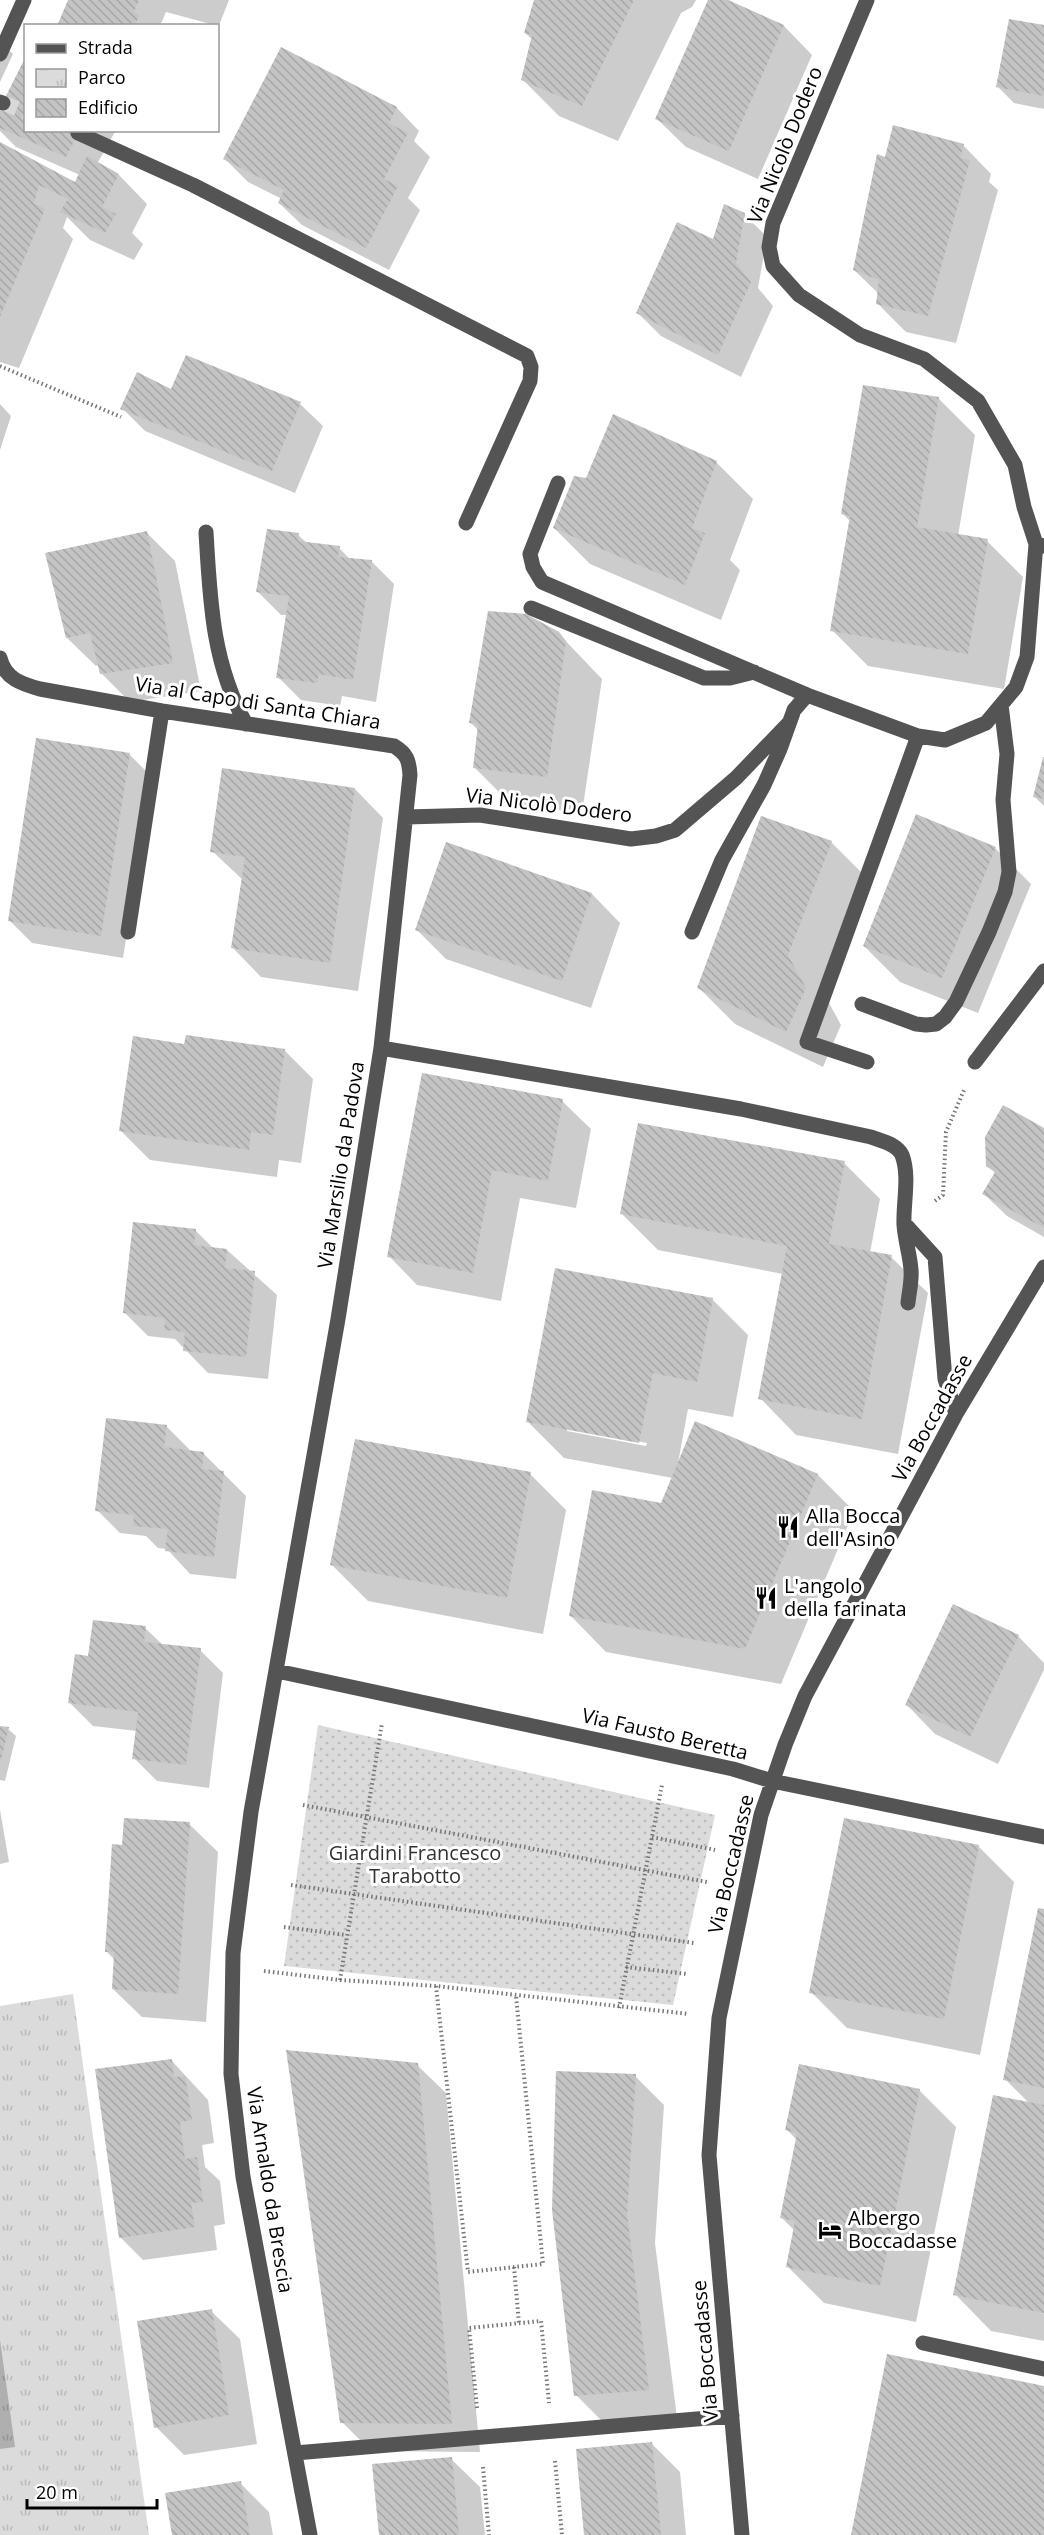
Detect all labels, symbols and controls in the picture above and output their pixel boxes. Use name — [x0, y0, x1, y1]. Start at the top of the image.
legend — [24, 24, 219, 132]
text: Strada — [78, 35, 133, 59]
street label: Via Nicolò Dodero — [741, 62, 828, 228]
text: Parco — [78, 65, 126, 89]
text: Edificio — [78, 95, 138, 119]
street label: Via al Capo di Santa Chiara — [133, 670, 383, 735]
street label: Via Nicolò Dodero — [464, 781, 634, 828]
street label: Via Marsilio da Padova — [311, 1059, 370, 1271]
street label: Via Boccadasse — [885, 1349, 978, 1486]
place label: Alla Bocca dell'Asino — [806, 1502, 900, 1552]
restaurant icon: Alla Bocca dell'Asino — [775, 1514, 801, 1540]
place label: L'angolo della farinata — [784, 1572, 907, 1622]
restaurant icon: L'angolo della farinata — [753, 1585, 779, 1611]
street label: Via Fausto Beretta — [579, 1701, 751, 1766]
street label: Via Boccadasse — [701, 1792, 760, 1936]
park label: Giardini Francesco Tarabotto — [329, 1839, 501, 1889]
street label: Via Arnaldo da Brescia — [241, 2085, 300, 2295]
place label: Albergo Boccadasse — [848, 2204, 957, 2254]
hotel icon: Albergo Boccadasse — [817, 2217, 843, 2243]
street label: Via Boccadasse — [685, 2279, 724, 2423]
scale bar — [27, 2472, 158, 2510]
text: 20 m — [36, 2480, 78, 2504]

